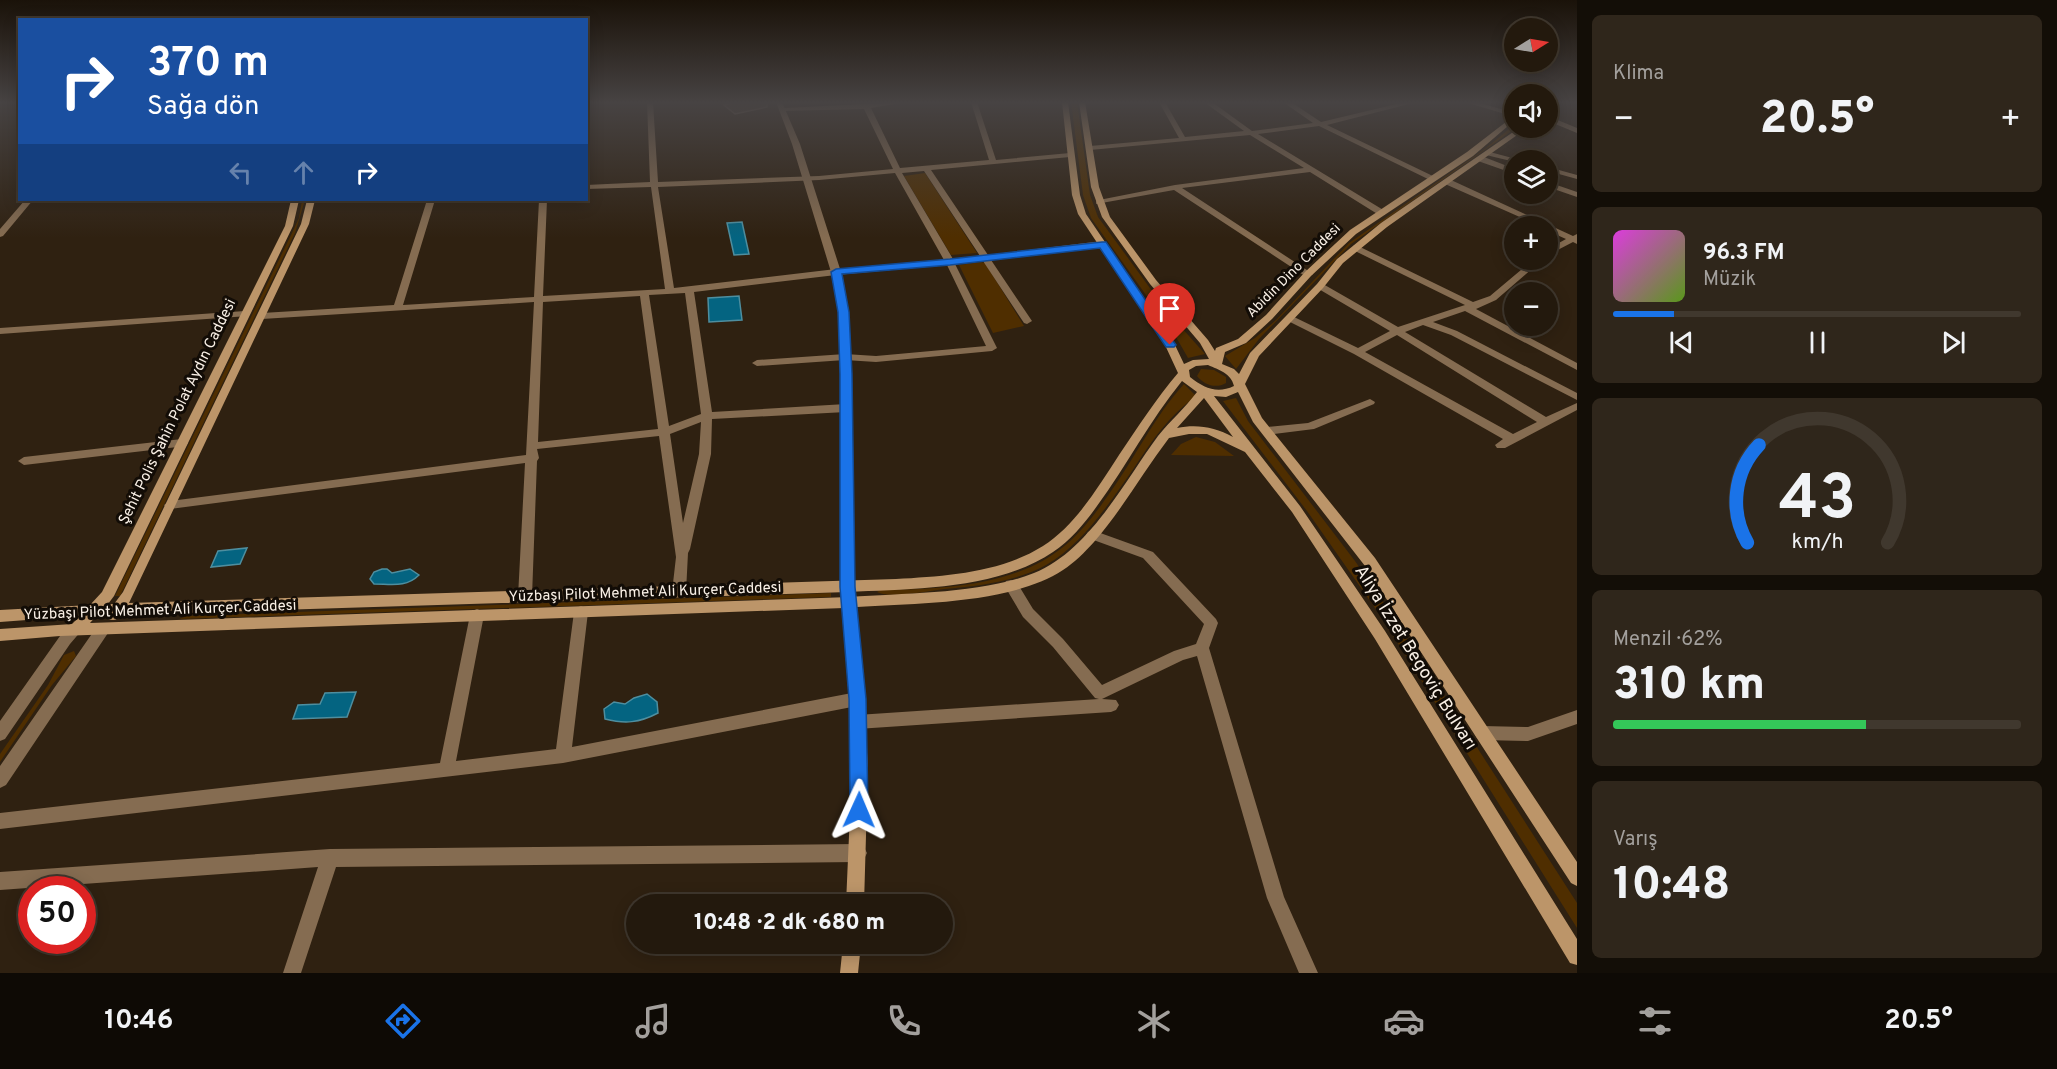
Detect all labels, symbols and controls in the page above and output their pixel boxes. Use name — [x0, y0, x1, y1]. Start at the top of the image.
north arrow — [1504, 18, 1558, 72]
map controls — [1504, 18, 1558, 336]
text: 370 m — [147, 38, 269, 91]
icon: right — [48, 42, 126, 120]
text: Klima — [1613, 61, 1664, 87]
button: sound — [1504, 84, 1558, 138]
text: Sağa dön — [147, 90, 259, 124]
text: 20.5° — [1760, 92, 1874, 149]
text: − — [1613, 100, 1634, 142]
text: + — [2000, 100, 2021, 142]
button: layers — [1504, 150, 1558, 204]
icon: left — [224, 156, 257, 189]
icon: ahead — [287, 156, 320, 189]
icon: right — [350, 156, 383, 189]
button: + — [1504, 216, 1558, 270]
street label: Abidin Dino Caddesi — [1244, 221, 1344, 321]
text: 96.3 FM — [1703, 240, 1785, 267]
text: Müzik — [1703, 267, 1756, 293]
button: − — [1504, 282, 1558, 336]
pin — [1144, 283, 1195, 345]
icon: arrive — [1153, 292, 1186, 325]
street label: Şehit Polis Şahin Polat Aydın Caddesi — [115, 296, 241, 528]
icon: previous — [1665, 326, 1698, 359]
icon: pause — [1801, 326, 1834, 359]
icon: next — [1937, 326, 1970, 359]
text: 43 — [1778, 463, 1856, 542]
text: km/h — [1791, 530, 1843, 557]
street label: Aliya İzzet Begoviç Bulvarı — [1349, 560, 1483, 755]
street label: Yüzbaşı Pilot Mehmet Ali Kurçer Caddesi — [508, 579, 782, 607]
street label: Yüzbaşı Pilot Mehmet Ali Kurçer Caddesi — [23, 597, 297, 625]
text: Menzil · 62% — [1613, 627, 1723, 653]
text: 310 km — [1613, 658, 1765, 715]
position arrow — [827, 778, 891, 842]
text: Varış — [1613, 827, 1658, 853]
text: 10:48 — [1613, 858, 1730, 915]
speed limit sign: 50 — [18, 876, 96, 954]
text: 10:48 · 2 dk · 680 m — [694, 910, 885, 937]
icon: directions — [382, 1000, 424, 1042]
icon: music — [632, 1000, 674, 1042]
icon: phone — [883, 1000, 925, 1042]
icon: climate — [1133, 1000, 1175, 1042]
icon: car — [1383, 1000, 1425, 1042]
icon: filters — [1634, 1000, 1676, 1042]
text: 10:46 — [104, 1004, 173, 1038]
text: 20.5° — [1884, 1004, 1953, 1038]

